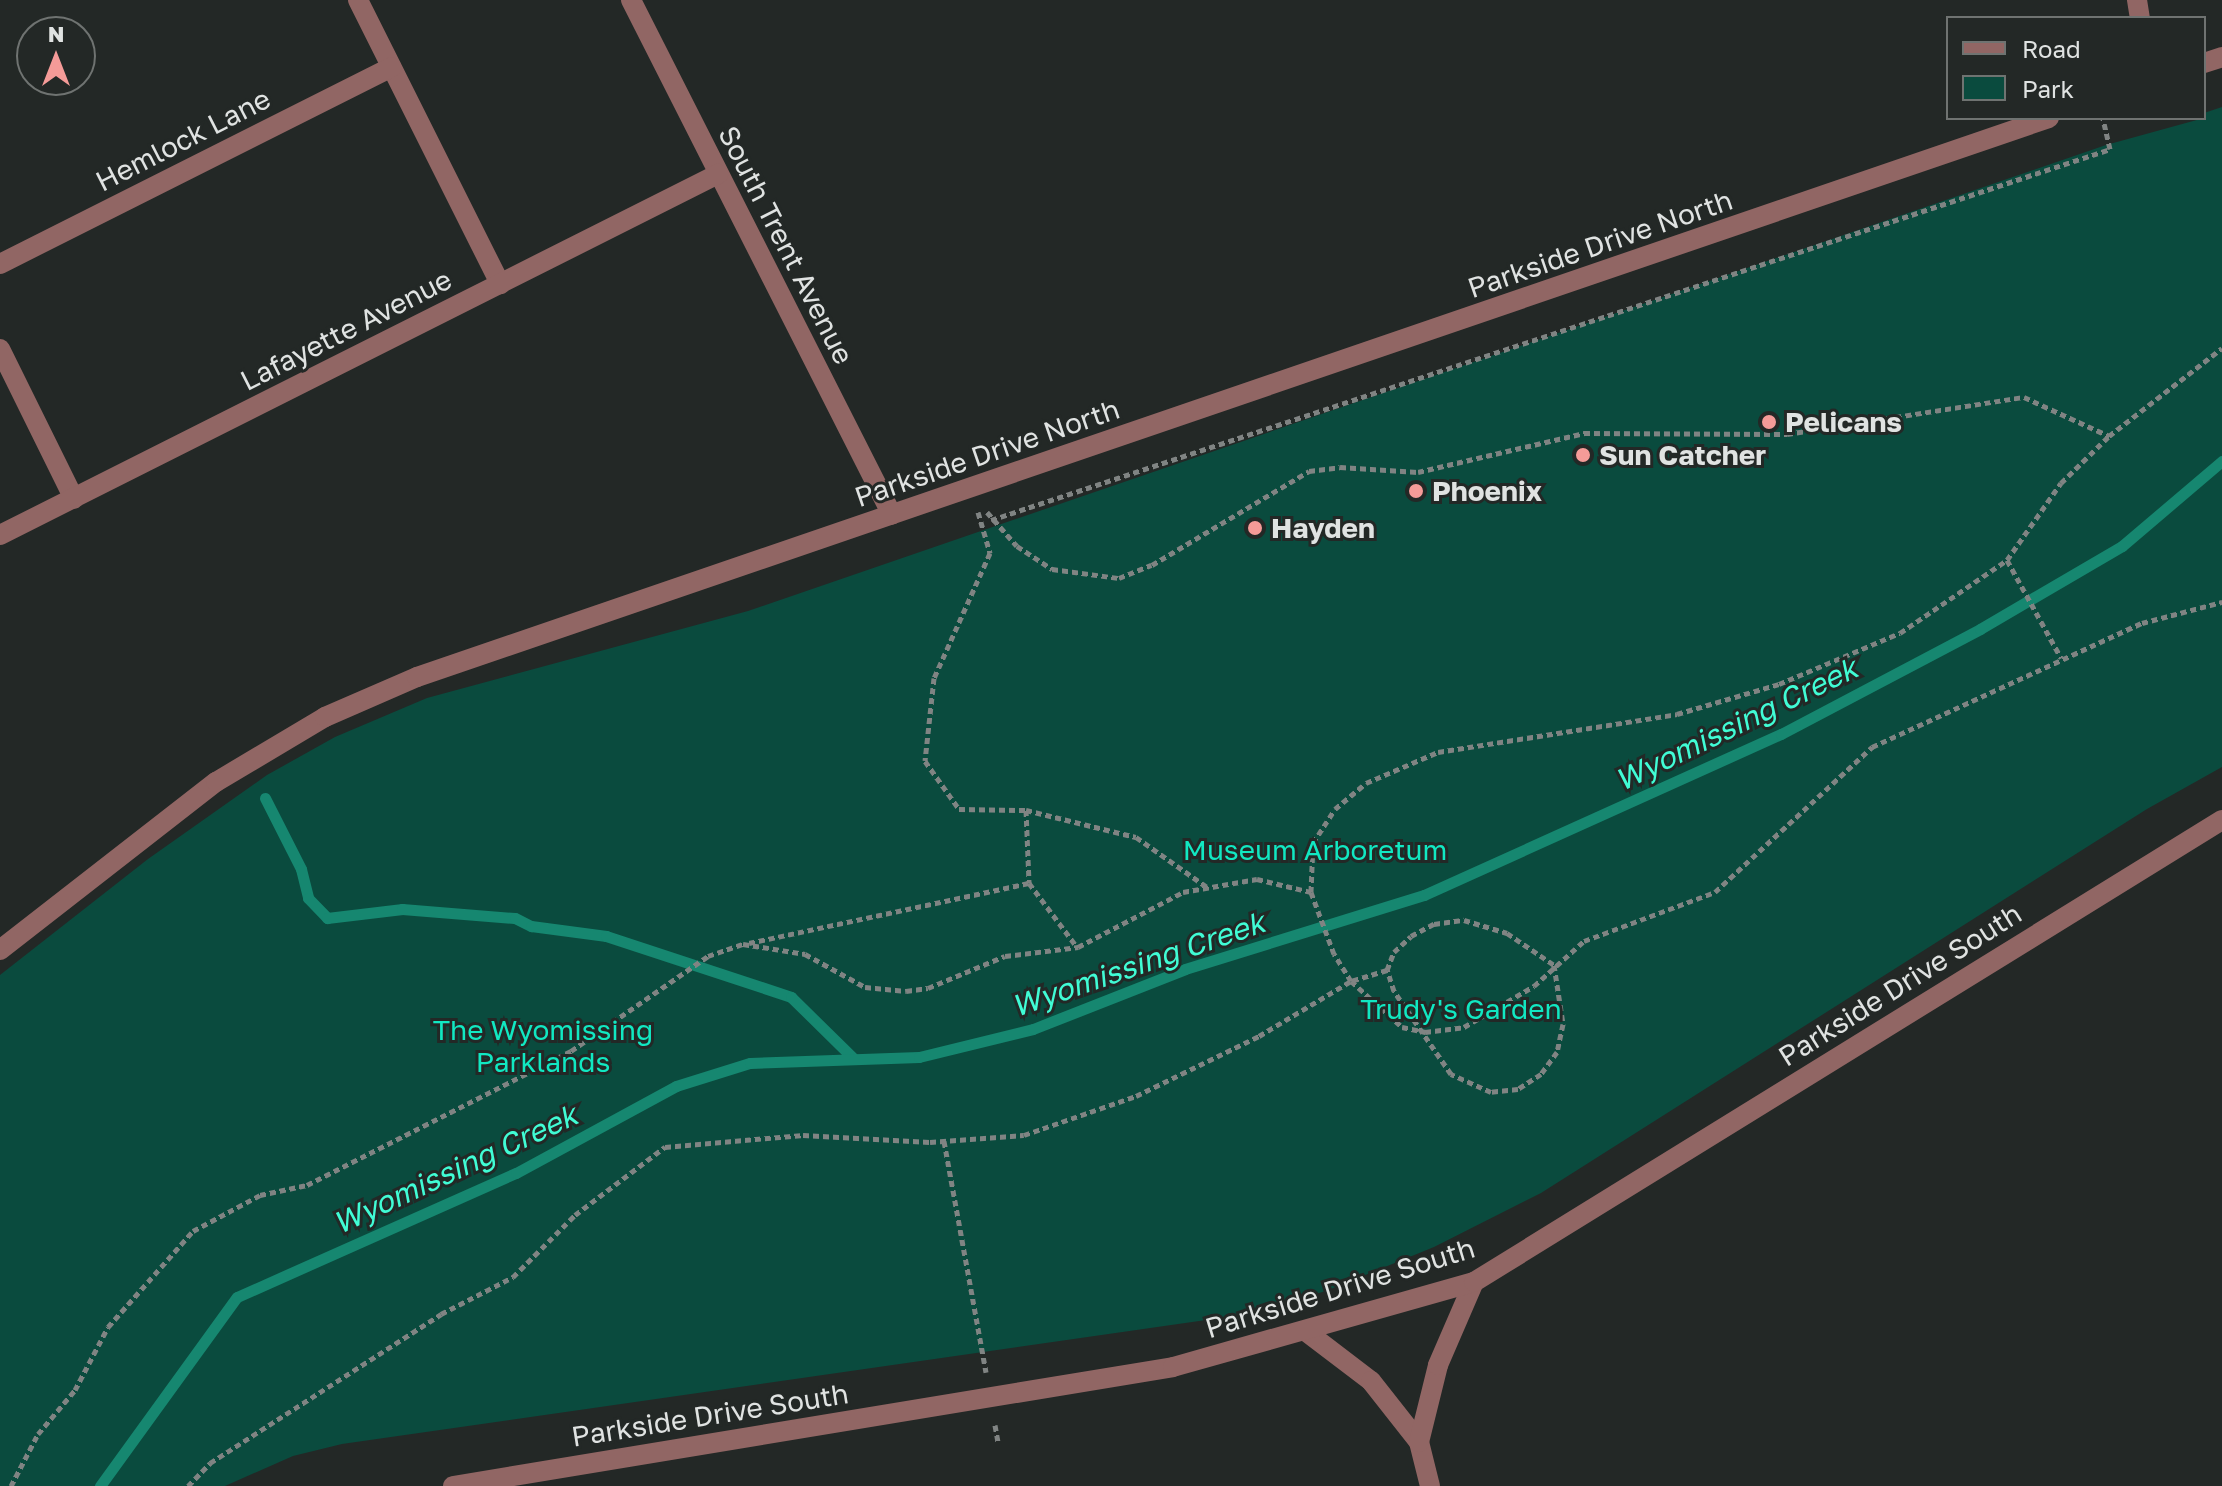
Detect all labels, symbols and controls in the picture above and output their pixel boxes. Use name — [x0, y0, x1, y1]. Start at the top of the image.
north arrow — [16, 16, 96, 96]
legend — [1946, 16, 2206, 120]
text: N — [48, 20, 64, 47]
text: Road — [2022, 34, 2081, 63]
text: Park — [2022, 74, 2074, 103]
street label: Hemlock Lane — [90, 82, 276, 198]
street label: South Trent Avenue — [711, 120, 861, 370]
street label: Parkside Drive North — [1463, 183, 1737, 305]
street label: Lafayette Avenue — [235, 262, 457, 398]
street label: Parkside Drive North — [850, 392, 1124, 514]
place label: Pelicans — [1785, 405, 1902, 439]
marker: Pelicans — [1760, 413, 1778, 431]
place label: Sun Catcher — [1599, 438, 1766, 472]
marker: Sun Catcher — [1574, 446, 1592, 464]
place label: Phoenix — [1432, 474, 1542, 508]
marker: Phoenix — [1407, 482, 1425, 500]
place label: Hayden — [1271, 511, 1375, 545]
marker: Hayden — [1246, 519, 1264, 537]
water label: Wyomissing Creek — [1609, 650, 1863, 798]
park label: Museum Arboretum — [1183, 833, 1447, 867]
street label: Parkside Drive South — [1772, 897, 2028, 1073]
water label: Wyomissing Creek — [1007, 904, 1269, 1024]
park label: Trudy's Garden — [1360, 992, 1562, 1026]
park label: The Wyomissing Parklands — [433, 1013, 653, 1079]
water label: Wyomissing Creek — [327, 1097, 583, 1241]
street label: Parkside Drive South — [1201, 1231, 1479, 1345]
street label: Parkside Drive South — [569, 1377, 851, 1453]

